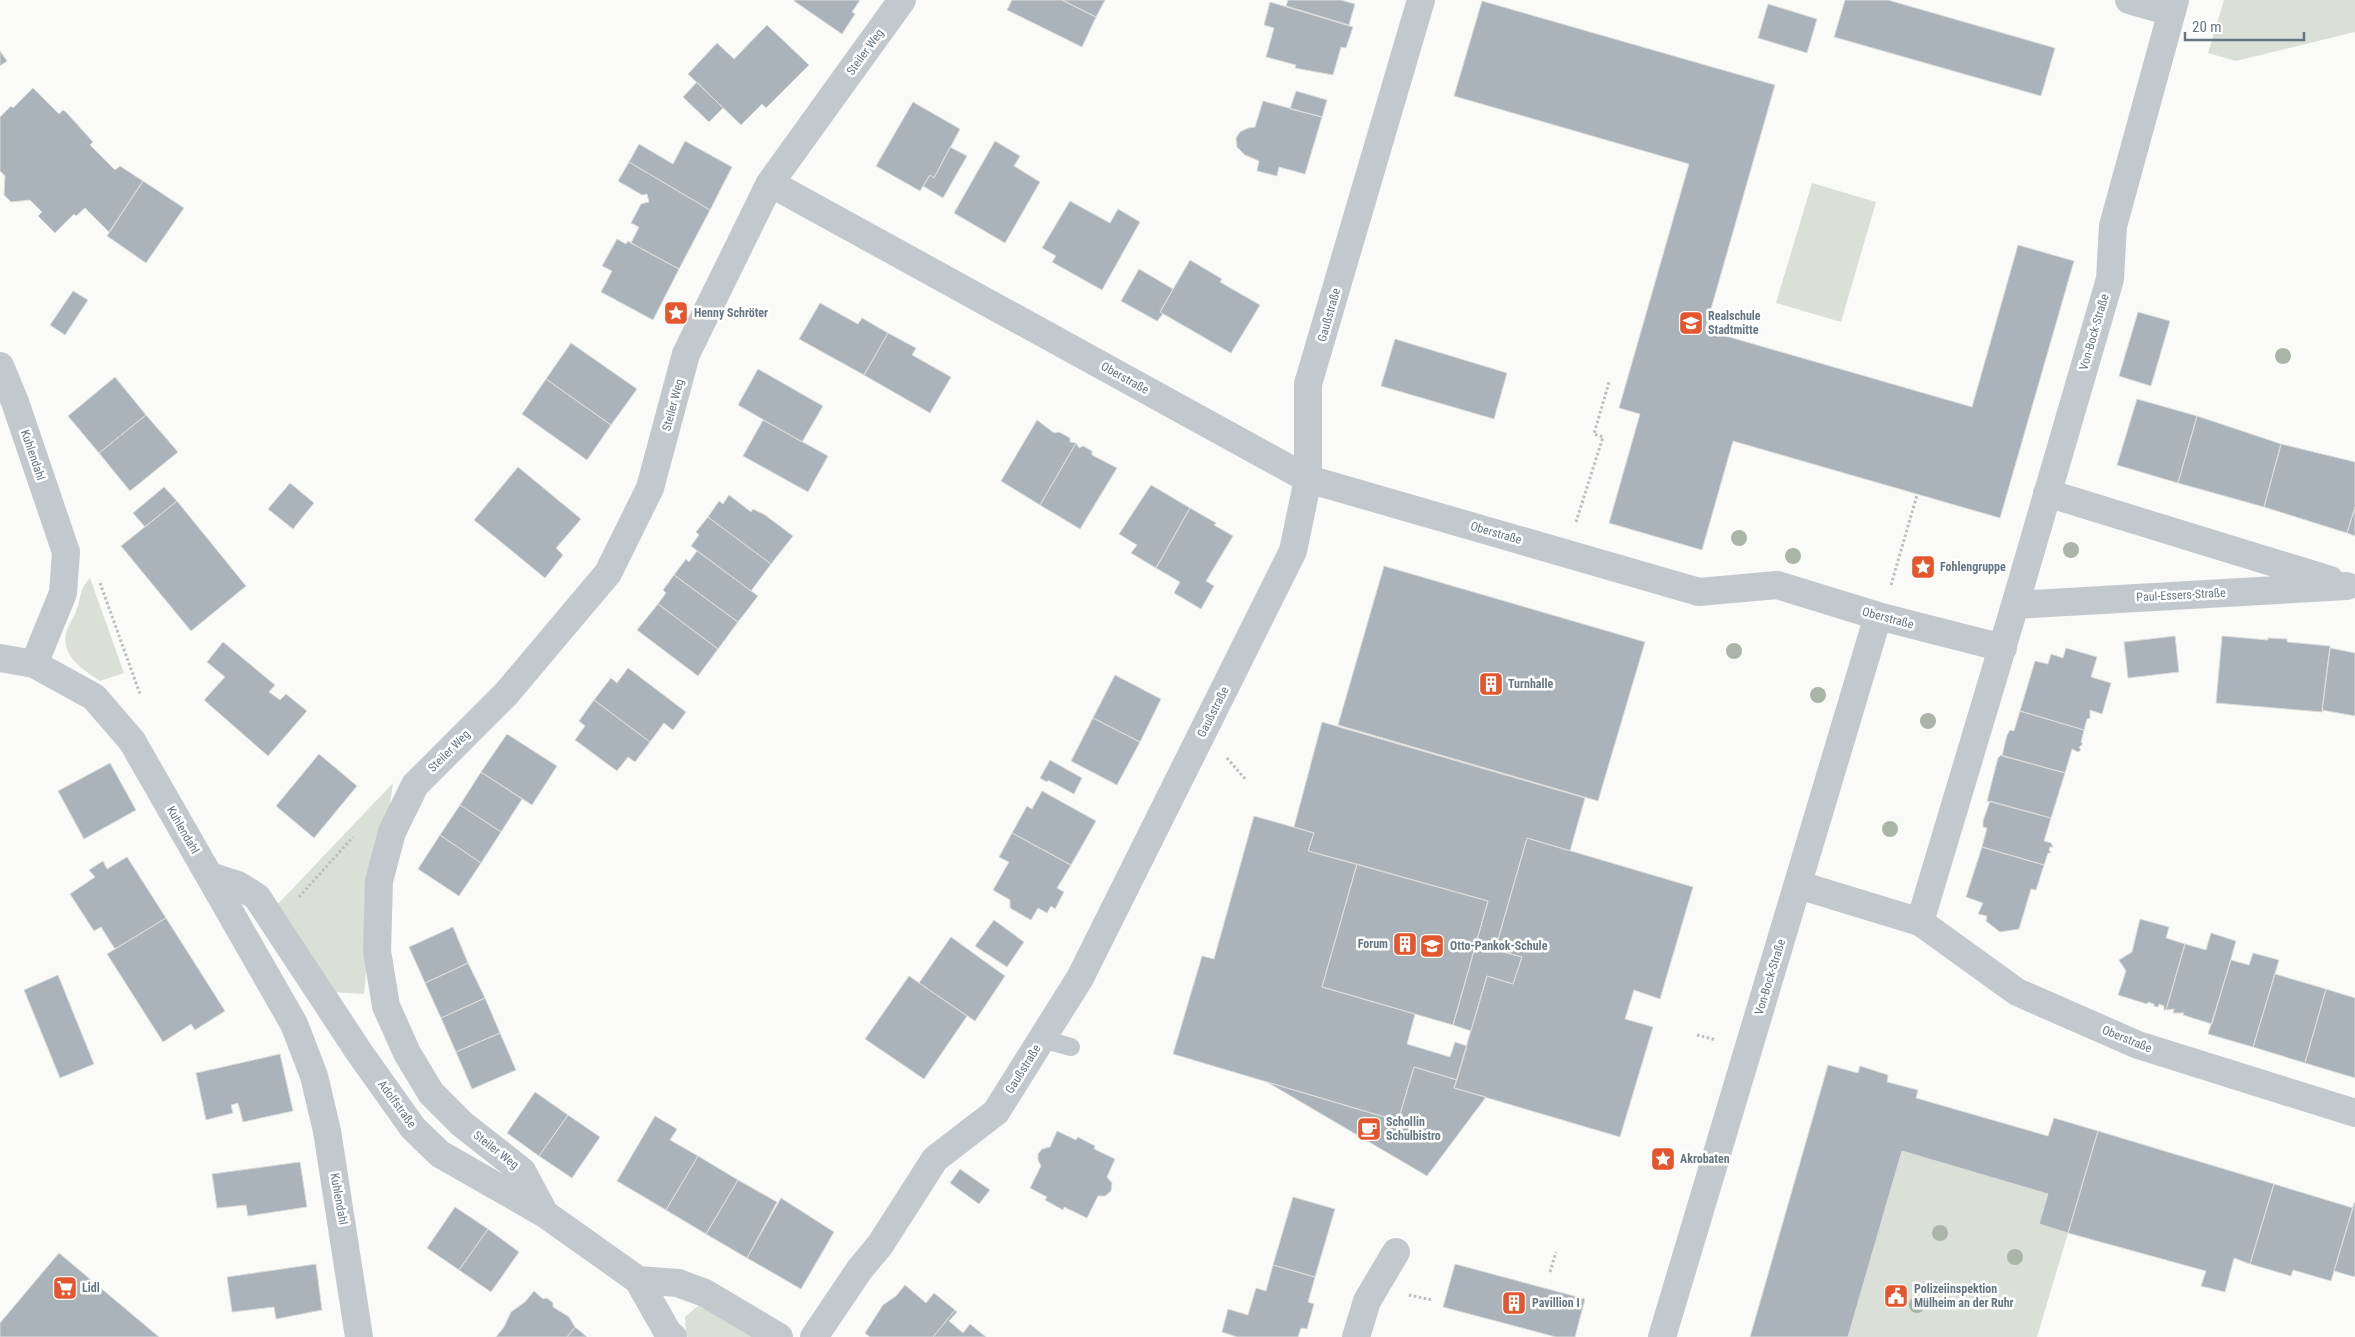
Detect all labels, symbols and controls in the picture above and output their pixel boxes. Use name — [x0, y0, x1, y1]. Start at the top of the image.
scale bar — [2185, 10, 2304, 42]
text: 20 m — [2192, 18, 2222, 36]
street label: Steiler Weg — [844, 26, 886, 78]
street label: Gaußstraße — [1315, 286, 1343, 343]
street label: Von-Bock-Straße — [2076, 292, 2112, 372]
place icon: Henny Schröter — [663, 300, 689, 326]
place label: Henny Schröter — [694, 306, 768, 320]
place label: Realschule Stadtmitte — [1708, 309, 1761, 337]
school or university icon: Realschule Stadtmitte — [1678, 310, 1704, 336]
street label: Oberstraße — [1099, 359, 1152, 397]
street label: Steiler Weg — [659, 377, 687, 433]
street label: Kuhlendahl — [18, 428, 48, 482]
street label: Oberstraße — [1469, 519, 1524, 547]
place icon: Fohlengruppe — [1910, 554, 1936, 580]
place label: Fohlengruppe — [1940, 560, 2006, 574]
street label: Paul-Essers-Straße — [2136, 586, 2226, 604]
street label: Oberstraße — [1861, 604, 1916, 632]
building icon: Turnhalle — [1478, 671, 1504, 697]
place label: Turnhalle — [1508, 677, 1554, 691]
street label: Gaußstraße — [1194, 684, 1232, 740]
street label: Steiler Weg — [425, 727, 473, 775]
street label: Kuhlendahl — [164, 804, 202, 856]
building icon: Forum — [1392, 931, 1418, 957]
school or university icon: Otto-Pankok-Schule — [1419, 933, 1445, 959]
place label: Forum — [1358, 937, 1388, 951]
street label: Von-Bock-Straße — [1752, 937, 1788, 1017]
place label: Otto-Pankok-Schule — [1450, 939, 1548, 953]
street label: Oberstraße — [2100, 1023, 2154, 1055]
street label: Gaußstraße — [1002, 1042, 1044, 1096]
street label: Adolfstraße — [375, 1077, 419, 1131]
place label: Schollin Schulbistro — [1386, 1115, 1441, 1143]
cafe icon: Schollin Schulbistro — [1356, 1116, 1382, 1142]
street label: Steiler Weg — [471, 1128, 521, 1172]
place icon: Akrobaten — [1650, 1146, 1676, 1172]
place label: Akrobaten — [1680, 1152, 1730, 1166]
street label: Kuhlendahl — [328, 1172, 350, 1226]
supermarket icon: Lidl — [52, 1275, 78, 1301]
place label: Lidl — [82, 1281, 100, 1295]
place label: Polizeiinspektion Mülheim an der Ruhr — [1914, 1282, 2014, 1310]
public building icon: Polizeiinspektion Mülheim an der Ruhr — [1883, 1283, 1909, 1309]
building icon: Pavillion I — [1501, 1290, 1527, 1316]
place label: Pavillion I — [1532, 1296, 1580, 1310]

